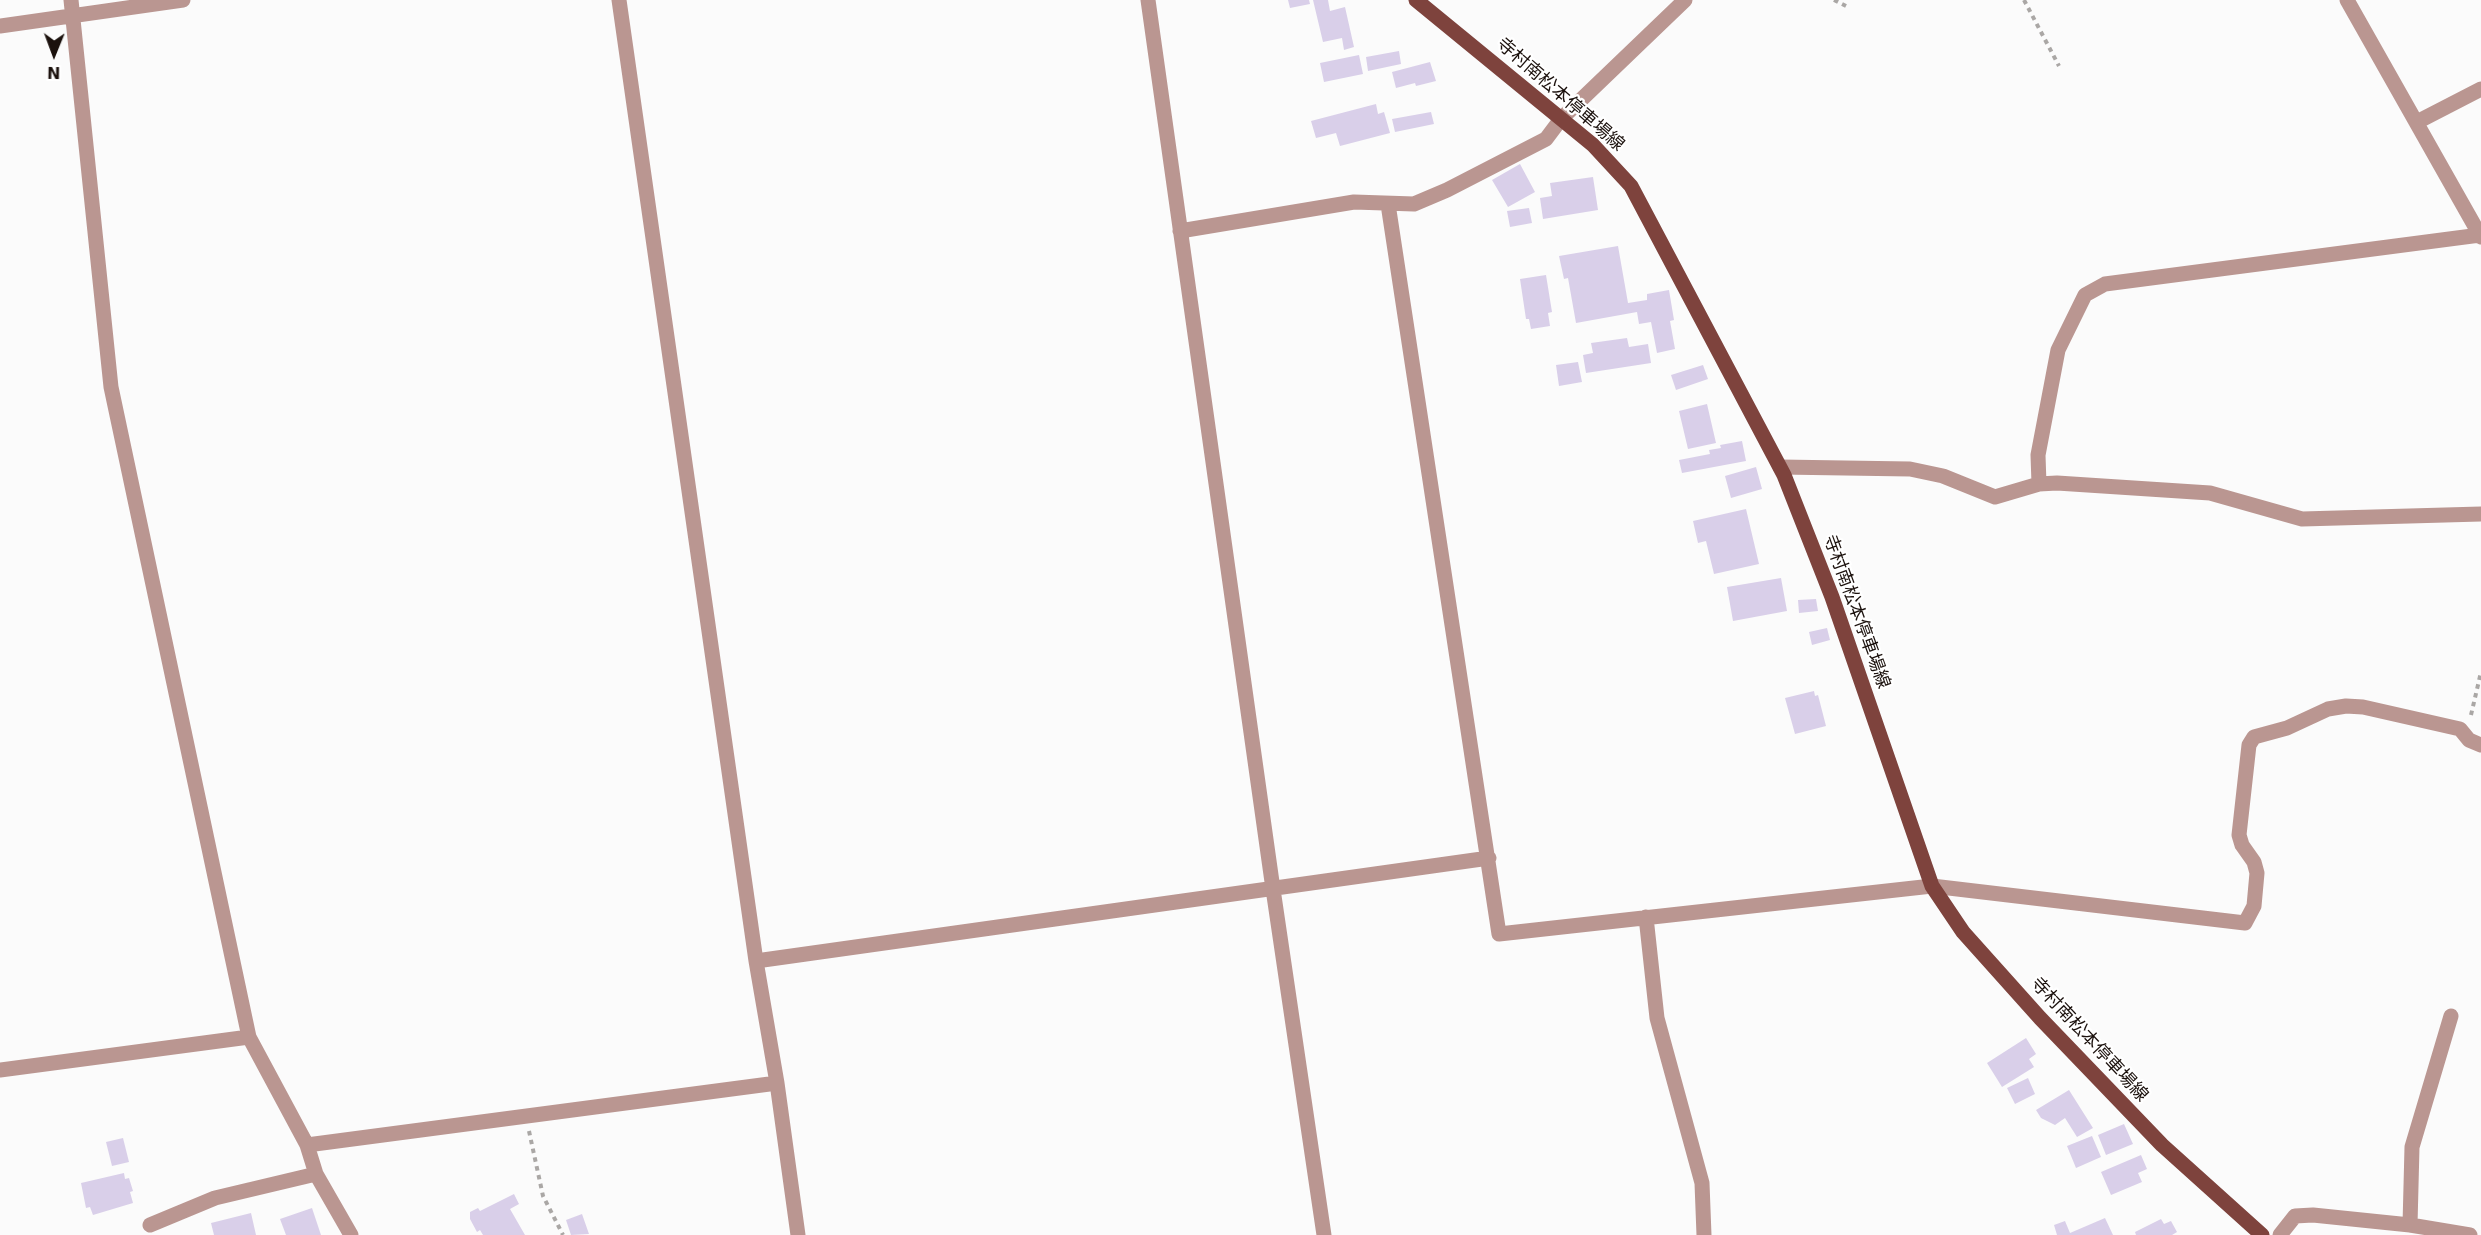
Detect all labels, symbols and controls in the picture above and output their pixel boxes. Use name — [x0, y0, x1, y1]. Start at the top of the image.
north arrow — [24, 24, 84, 84]
street label: 寺村南松本停車場線 — [1492, 34, 1628, 156]
text: N — [47, 63, 61, 82]
street label: 寺村南松本停車場線 — [1818, 532, 1894, 692]
street label: 寺村南松本停車場線 — [2026, 973, 2152, 1107]

